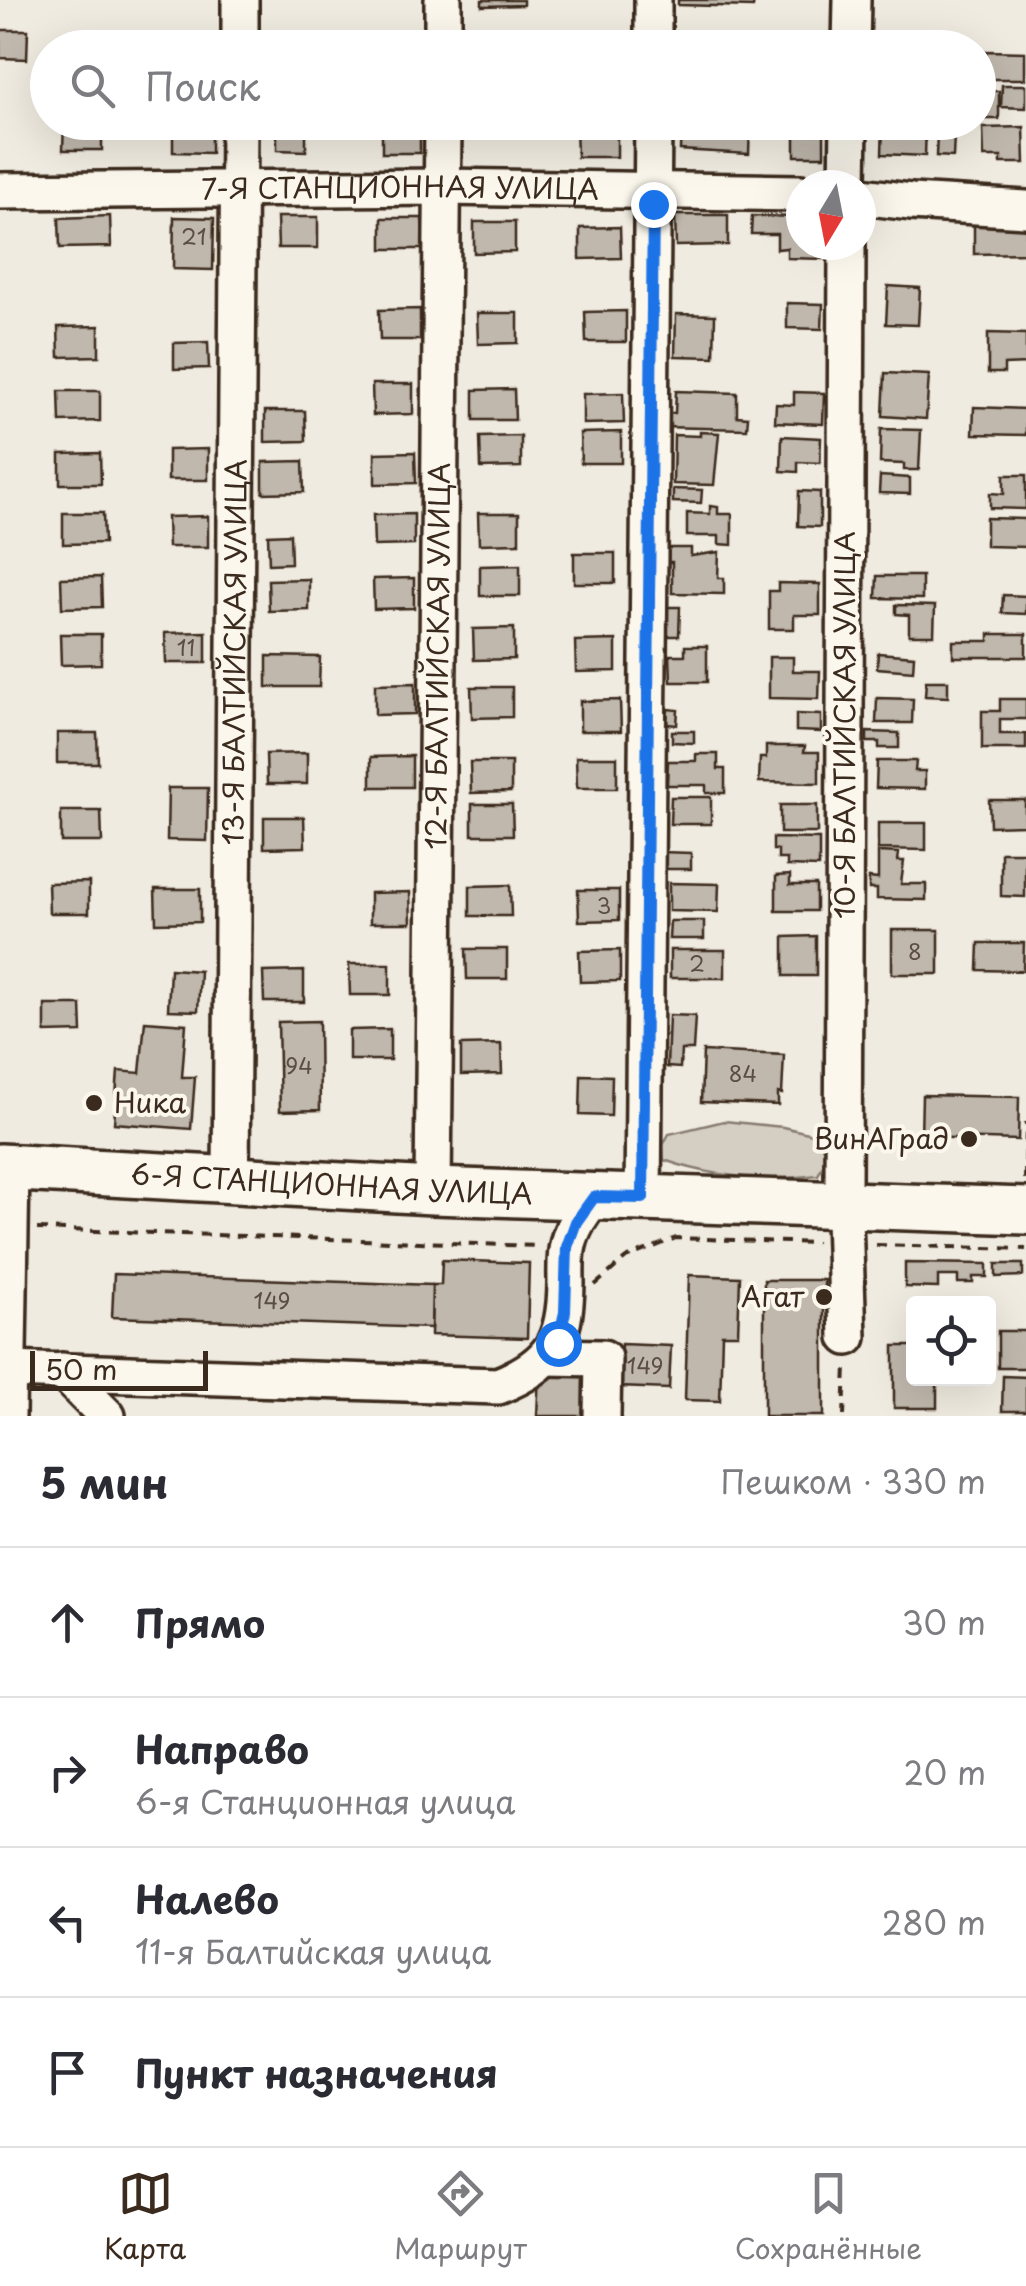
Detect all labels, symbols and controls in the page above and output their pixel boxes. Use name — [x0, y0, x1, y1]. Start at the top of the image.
search box — [30, 30, 996, 140]
text: Поиск — [145, 57, 260, 114]
icon: search — [65, 58, 120, 113]
street label: 7-Я СТАНЦИОННАЯ УЛИЦА — [201, 164, 599, 210]
north arrow — [786, 170, 876, 260]
route end — [631, 182, 677, 228]
house number: 21 — [181, 219, 207, 252]
street label: 13-Я БАЛТИЙСКАЯ УЛИЦА — [211, 459, 256, 845]
street label: 12-Я БАЛТИЙСКАЯ УЛИЦА — [413, 462, 460, 850]
street label: 10-Я БАЛТИЙСКАЯ УЛИЦА — [822, 531, 865, 919]
house number: 11 — [177, 630, 195, 663]
house number: 3 — [597, 888, 611, 921]
house number: 8 — [908, 934, 922, 967]
house number: 2 — [689, 946, 705, 979]
house number: 94 — [285, 1048, 313, 1081]
house number: 84 — [729, 1056, 757, 1089]
place label: Ника — [114, 1080, 187, 1123]
marker: Ника — [83, 1092, 105, 1114]
place label: ВинАГрад — [814, 1116, 949, 1159]
marker: ВинАГрад — [958, 1128, 980, 1150]
street label: 6-Я СТАНЦИОННАЯ УЛИЦА — [129, 1151, 533, 1214]
place label: Агат — [741, 1274, 805, 1317]
house number: 149 — [254, 1283, 290, 1316]
marker: Агат — [813, 1286, 835, 1308]
map controls — [906, 1296, 996, 1386]
button: locate — [906, 1296, 996, 1386]
route start — [536, 1321, 582, 1367]
scale bar — [30, 1346, 208, 1390]
text: 50 m — [45, 1347, 118, 1390]
house number: 149 — [627, 1348, 663, 1381]
text: 5 мин — [40, 1450, 168, 1513]
text: Пешком · 330 m — [721, 1457, 986, 1505]
text: Прямо — [135, 1594, 265, 1651]
icon: ahead — [40, 1595, 95, 1650]
text: 30 m — [902, 1598, 986, 1646]
text: Направо — [135, 1720, 309, 1777]
icon: right — [40, 1745, 95, 1800]
text: 20 m — [904, 1748, 986, 1796]
text: 6-я Станционная улица — [135, 1777, 515, 1825]
text: Налево — [135, 1870, 279, 1927]
icon: left — [40, 1895, 95, 1950]
text: 280 m — [882, 1898, 986, 1946]
text: 11-я Балтийская улица — [135, 1927, 491, 1975]
text: Пункт назначения — [135, 2044, 498, 2101]
icon: arrive — [40, 2045, 95, 2100]
tab: Карта — [104, 2166, 186, 2269]
tab: Маршрут — [394, 2166, 527, 2269]
tab: Сохранённые — [735, 2166, 922, 2269]

